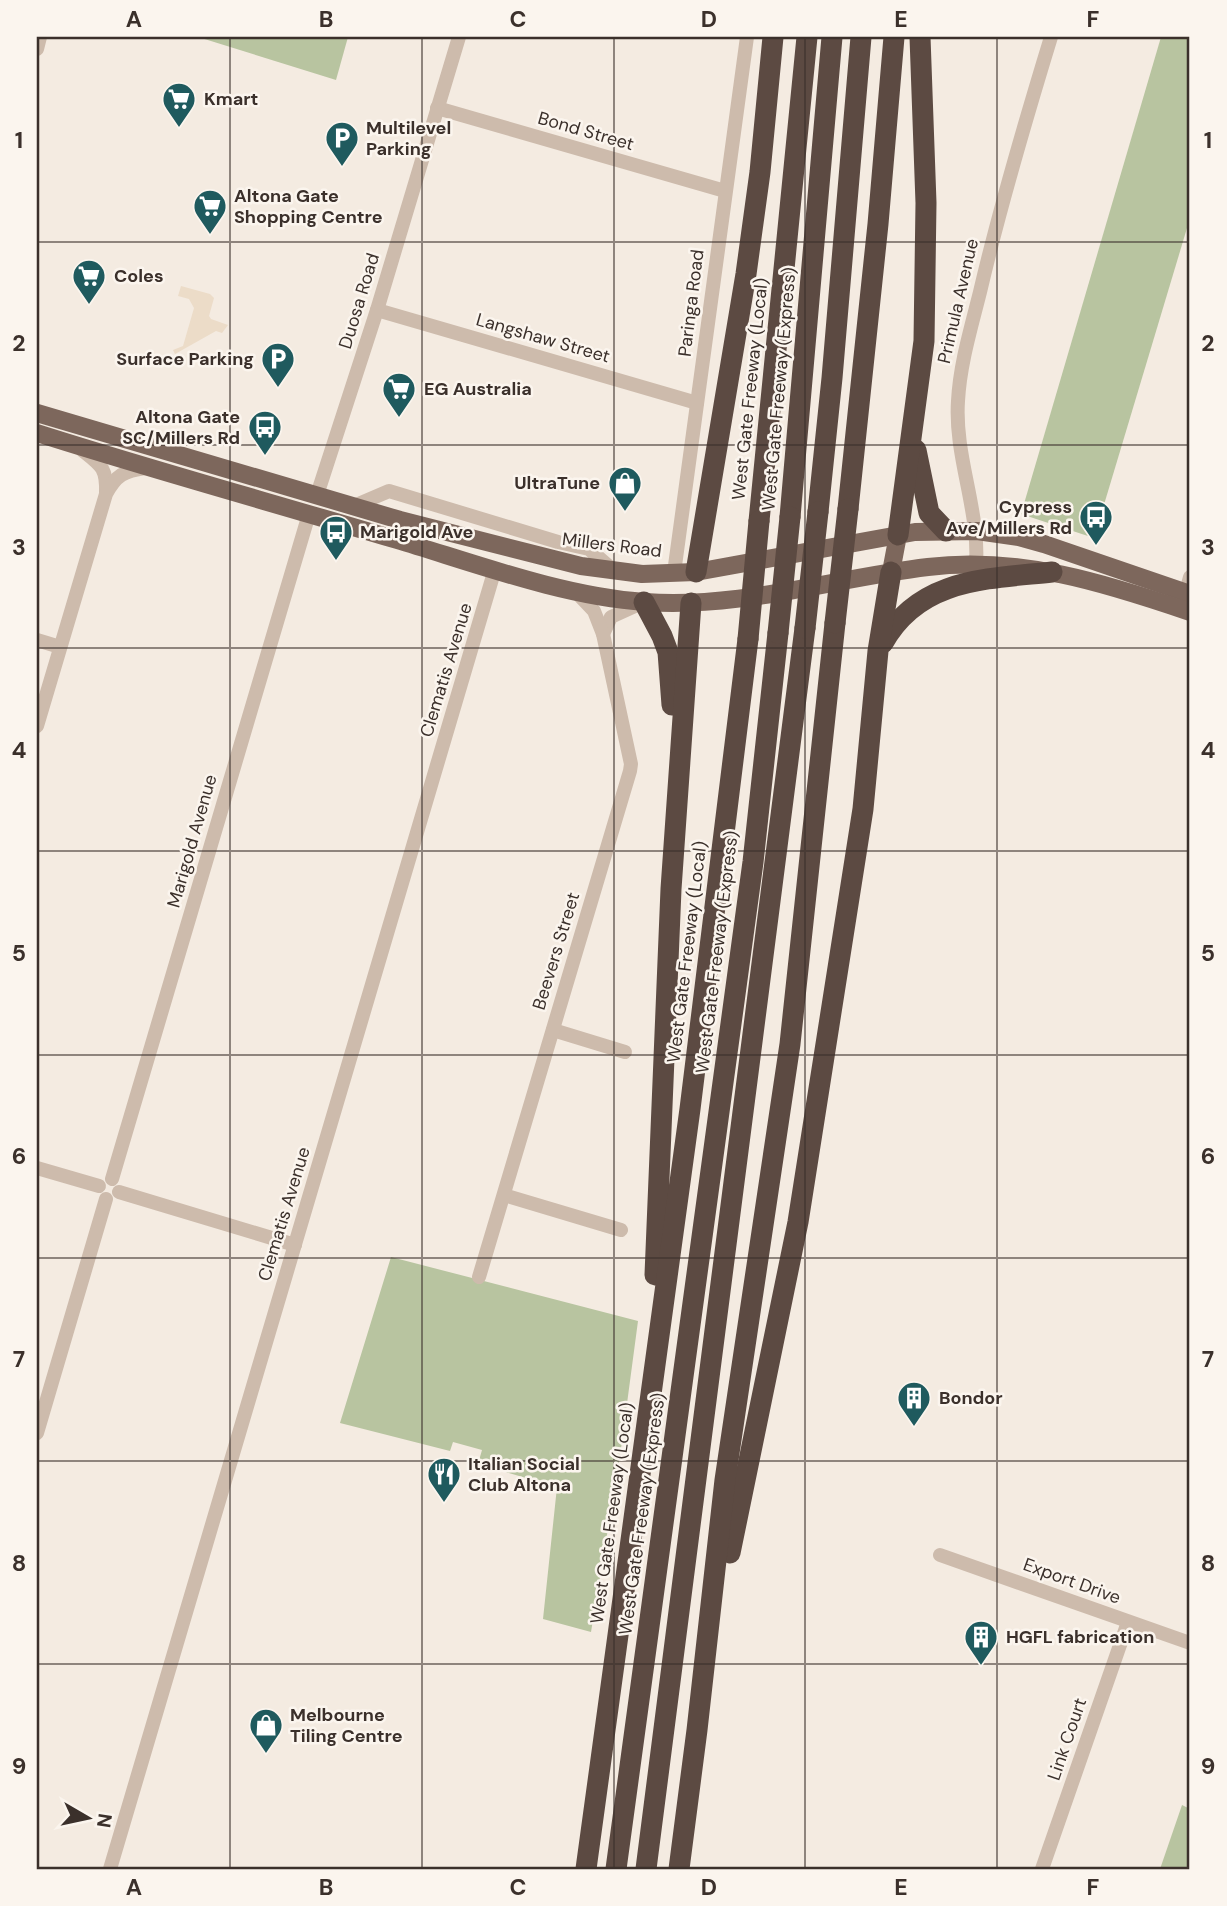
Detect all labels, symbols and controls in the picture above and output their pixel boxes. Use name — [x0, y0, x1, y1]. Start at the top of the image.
text: A — [126, 4, 142, 34]
text: B — [319, 4, 333, 34]
text: C — [510, 4, 526, 34]
text: D — [701, 4, 717, 34]
text: E — [894, 4, 908, 34]
text: F — [1087, 4, 1100, 34]
supermarket icon: Kmart — [160, 80, 198, 129]
place label: Kmart — [204, 87, 258, 111]
street label: Bond Street — [535, 106, 637, 156]
place label: Multilevel Parking — [366, 116, 451, 161]
parking icon: Multilevel Parking — [323, 119, 361, 168]
text: 1 — [15, 125, 23, 155]
text: 1 — [1204, 125, 1212, 155]
place label: Altona Gate Shopping Centre — [234, 184, 383, 229]
supermarket icon: Altona Gate Shopping Centre — [191, 187, 229, 236]
street label: Primula Avenue — [932, 236, 984, 366]
street label: Paringa Road — [673, 248, 709, 358]
street label: Duosa Road — [333, 250, 385, 352]
supermarket icon: Coles — [70, 257, 108, 306]
place label: Coles — [114, 264, 163, 288]
street label: West Gate Freeway (Express) — [756, 266, 802, 512]
street label: West Gate Freeway (Local) — [726, 277, 774, 501]
street label: Langshaw Street — [473, 307, 613, 369]
text: 2 — [12, 328, 26, 358]
text: 2 — [1201, 328, 1215, 358]
parking icon: Surface Parking — [259, 340, 297, 389]
place label: Surface Parking — [116, 347, 254, 371]
supermarket icon: EG Australia — [380, 370, 418, 419]
place label: EG Australia — [424, 377, 532, 401]
place label: Altona Gate SC/Millers Rd — [122, 405, 240, 450]
bus stop icon: Altona Gate SC/Millers Rd — [246, 408, 284, 457]
shop icon: UltraTune — [606, 464, 644, 513]
place label: UltraTune — [514, 471, 600, 495]
place label: Cypress Ave/Millers Rd — [946, 495, 1072, 540]
bus stop icon: Cypress Ave/Millers Rd — [1077, 498, 1115, 547]
bus stop icon: Marigold Ave — [317, 513, 355, 562]
place label: Marigold Ave — [360, 520, 473, 544]
street label: Millers Road — [561, 527, 663, 563]
text: 3 — [12, 532, 26, 562]
text: 3 — [1201, 532, 1215, 562]
street label: Clematis Avenue — [414, 600, 478, 740]
text: 4 — [12, 735, 27, 765]
text: 4 — [1201, 735, 1216, 765]
street label: Marigold Avenue — [162, 772, 222, 910]
street label: West Gate Freeway (Express) — [690, 829, 744, 1075]
street label: West Gate Freeway (Local) — [661, 840, 713, 1064]
street label: Beevers Street — [527, 889, 585, 1013]
text: 5 — [12, 938, 26, 968]
text: 5 — [1201, 938, 1215, 968]
text: 6 — [12, 1141, 26, 1171]
text: 6 — [1201, 1141, 1215, 1171]
street label: Clematis Avenue — [252, 1144, 316, 1284]
text: 7 — [13, 1344, 25, 1374]
text: 7 — [1202, 1344, 1214, 1374]
building icon: Bondor — [895, 1379, 933, 1428]
place label: Bondor — [939, 1386, 1003, 1410]
street label: West Gate Freeway (Express) — [613, 1391, 671, 1637]
street label: West Gate Freeway (Local) — [585, 1401, 639, 1625]
place label: Italian Social Club Altona — [468, 1452, 580, 1497]
restaurant icon: Italian Social Club Altona — [425, 1455, 463, 1504]
text: 8 — [12, 1548, 26, 1578]
text: 8 — [1201, 1548, 1215, 1578]
street label: Export Drive — [1020, 1552, 1124, 1610]
building icon: HGFL fabrication — [962, 1618, 1000, 1667]
place label: HGFL fabrication — [1006, 1625, 1154, 1649]
street label: Link Court — [1042, 1695, 1092, 1783]
place label: Melbourne Tiling Centre — [290, 1703, 403, 1748]
shop icon: Melbourne Tiling Centre — [247, 1706, 285, 1755]
text: 9 — [12, 1751, 26, 1781]
text: 9 — [1201, 1751, 1215, 1781]
north arrow — [52, 1784, 122, 1854]
text: N — [91, 1812, 118, 1829]
text: A — [126, 1872, 142, 1902]
text: B — [319, 1872, 333, 1902]
text: C — [510, 1872, 526, 1902]
text: D — [701, 1872, 717, 1902]
text: E — [894, 1872, 908, 1902]
text: F — [1087, 1872, 1100, 1902]

